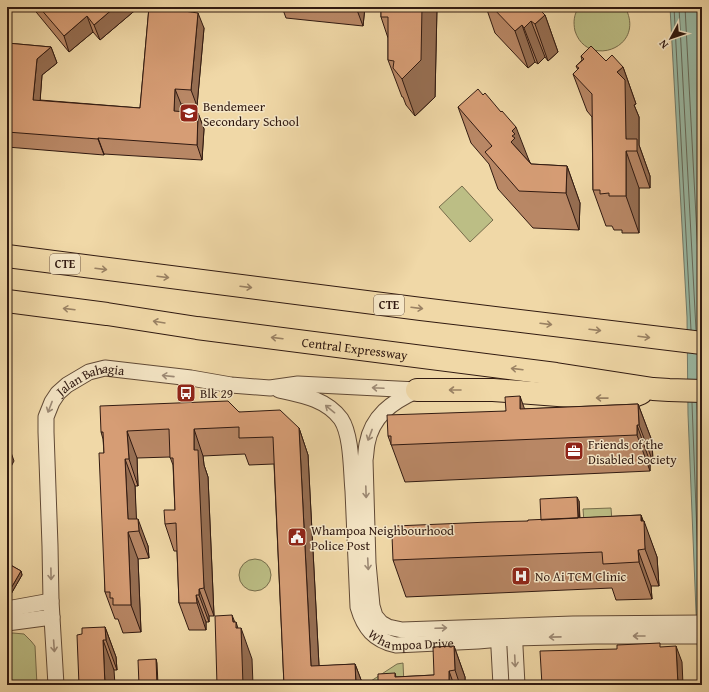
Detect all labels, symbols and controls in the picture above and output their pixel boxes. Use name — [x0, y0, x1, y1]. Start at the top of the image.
north arrow — [651, 18, 691, 58]
text: N — [654, 36, 672, 52]
place label: Bendemeer Secondary School — [203, 97, 299, 131]
school or university icon: Bendemeer Secondary School — [178, 102, 200, 124]
road number: CTE — [50, 254, 80, 274]
one-way arrow — [94, 265, 107, 273]
one-way arrow — [156, 273, 169, 280]
one-way arrow — [239, 283, 252, 291]
road number: CTE — [374, 295, 404, 315]
one-way arrow — [63, 305, 76, 313]
one-way arrow — [410, 305, 423, 312]
one-way arrow — [153, 318, 166, 326]
one-way arrow — [539, 321, 552, 328]
one-way arrow — [588, 327, 601, 334]
street label: Central Expressway — [301, 333, 409, 365]
one-way arrow — [637, 333, 650, 340]
one-way arrow — [271, 334, 284, 342]
street label: Jalan Bahagia — [51, 359, 126, 402]
one-way arrow — [511, 365, 524, 373]
one-way arrow — [162, 372, 175, 380]
bus stop icon: Blk 29 — [175, 382, 197, 404]
place label: Blk 29 — [200, 384, 233, 403]
one-way arrow — [372, 385, 385, 392]
one-way arrow — [449, 386, 462, 394]
one-way arrow — [596, 394, 609, 402]
one-way arrow — [46, 401, 54, 413]
one-way arrow — [325, 404, 336, 413]
one-way arrow — [366, 428, 374, 440]
place label: Friends of the Disabled Society — [588, 435, 677, 469]
office icon: Friends of the Disabled Society — [563, 440, 585, 462]
one-way arrow — [363, 486, 370, 499]
place label: Whampoa Neighbourhood Police Post — [311, 521, 454, 555]
public building icon: Whampoa Neighbourhood Police Post — [286, 526, 308, 548]
one-way arrow — [365, 557, 372, 570]
hospital icon: No Ai TCM Clinic — [510, 565, 532, 587]
one-way arrow — [47, 567, 55, 580]
place label: No Ai TCM Clinic — [535, 567, 627, 586]
one-way arrow — [434, 624, 447, 632]
street label: Whampoa Drive — [364, 625, 454, 655]
one-way arrow — [633, 632, 646, 640]
one-way arrow — [549, 633, 562, 641]
one-way arrow — [50, 639, 57, 652]
one-way arrow — [512, 654, 519, 667]

